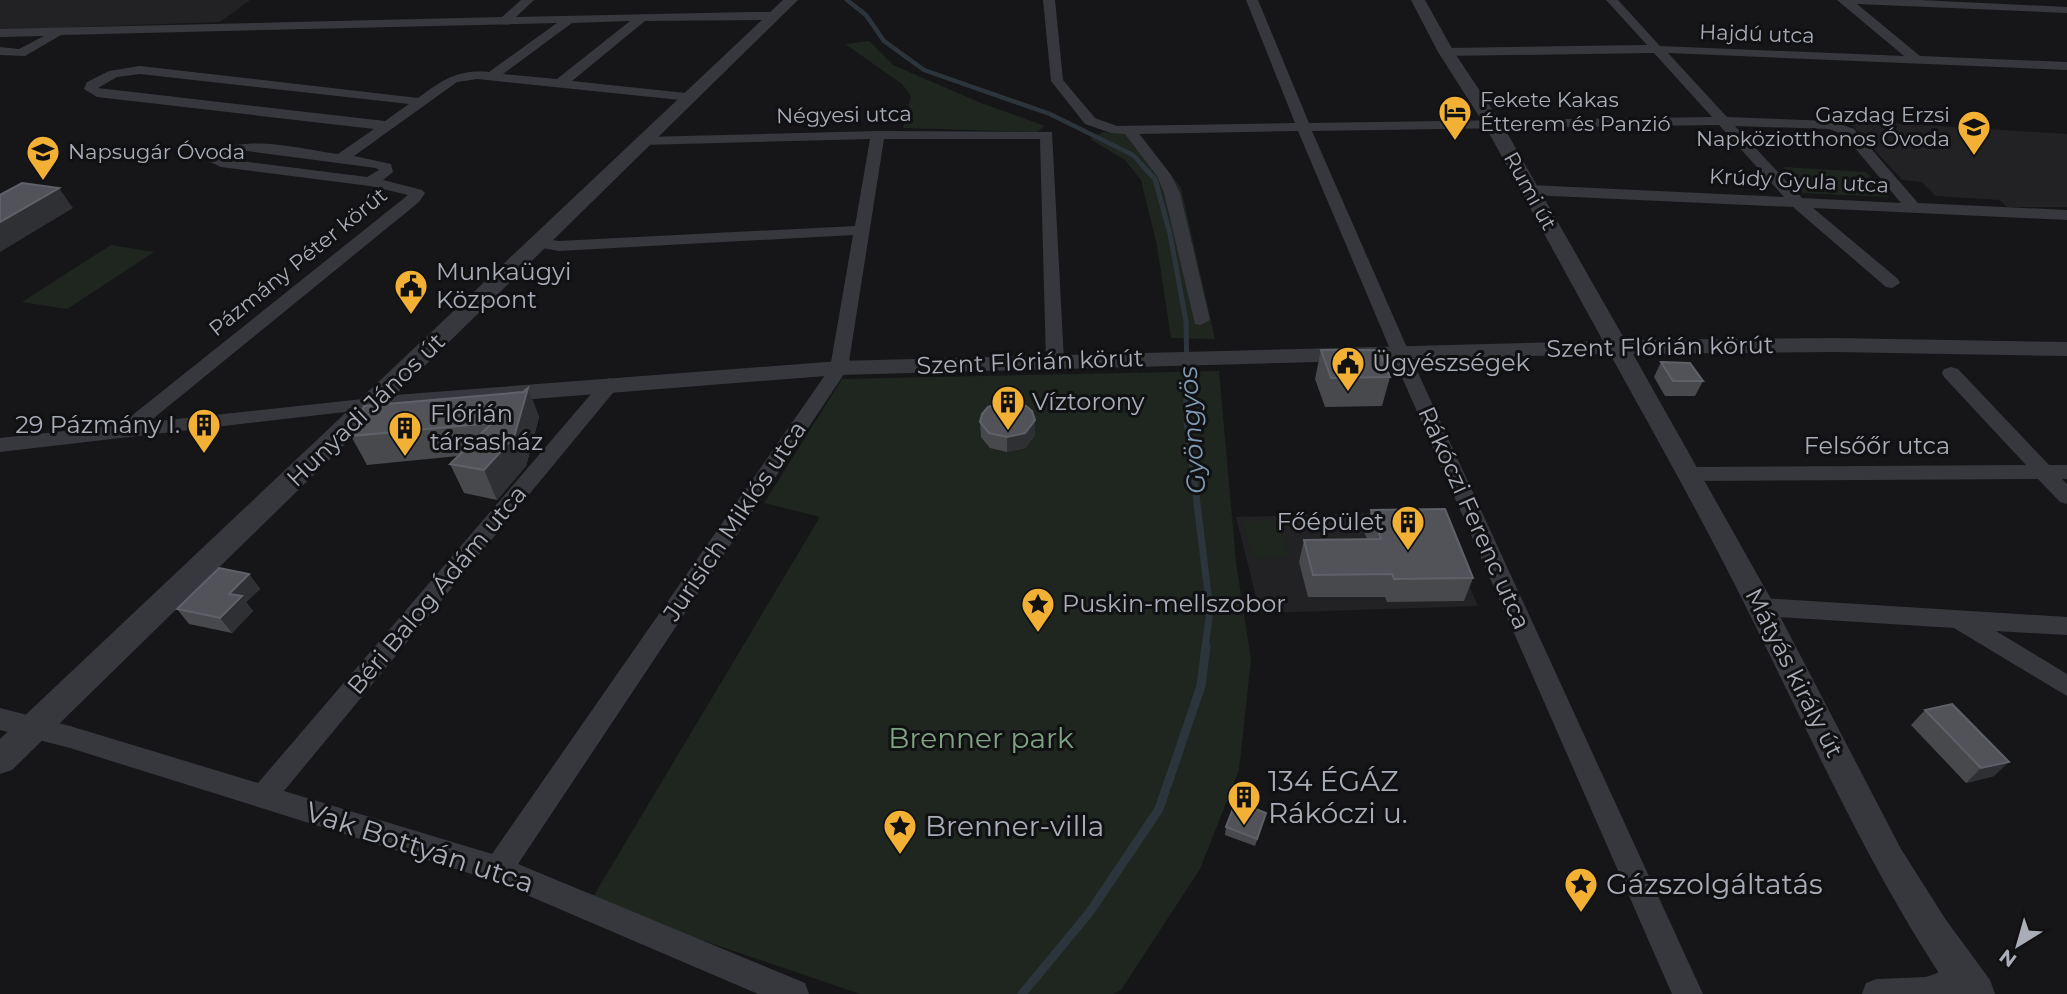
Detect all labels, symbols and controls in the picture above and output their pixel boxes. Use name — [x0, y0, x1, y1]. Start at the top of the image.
street label: Hajdú utca — [1699, 19, 1815, 48]
place label: Fekete Kakas Étterem és Panzió — [1480, 87, 1671, 136]
hotel icon: Fekete Kakas Étterem és Panzió — [1436, 93, 1474, 142]
street label: Négyesi utca — [776, 101, 912, 128]
place label: Gazdag Erzsi Napköziotthonos Óvoda — [1696, 102, 1950, 151]
school or university icon: Gazdag Erzsi Napköziotthonos Óvoda — [1955, 108, 1993, 157]
school or university icon: Napsugár Óvoda — [24, 133, 62, 182]
place label: Napsugár Óvoda — [68, 139, 245, 164]
street label: Rumi út — [1499, 147, 1562, 234]
street label: Krúdy Gyula utca — [1708, 163, 1890, 198]
street label: Pázmány Péter körút — [204, 182, 392, 341]
place label: Munkaügyi Központ — [436, 257, 571, 314]
public building icon: Munkaügyi Központ — [392, 267, 430, 316]
street label: Hunyadi János út — [281, 327, 451, 492]
street label: Szent Flórián körút — [1546, 330, 1774, 363]
street label: Szent Flórián körút — [916, 343, 1144, 380]
public building icon: Ügyészségek — [1329, 344, 1367, 393]
place label: Ügyészségek — [1372, 348, 1531, 377]
water label: Gyöngyös — [1172, 365, 1212, 495]
building icon: Víztorony — [989, 383, 1027, 432]
place label: Víztorony — [1032, 387, 1145, 416]
place label: Flórián társasház — [430, 399, 543, 456]
street label: Rákóczi Ferenc utca — [1412, 402, 1537, 634]
building icon: 29 Pázmány I. — [185, 406, 223, 455]
building icon: Flórián társasház — [386, 409, 424, 458]
place label: 29 Pázmány I. — [15, 410, 180, 439]
street label: Jurisich Miklós utca — [656, 415, 812, 627]
street label: Felsőőr utca — [1804, 431, 1950, 460]
street label: Béri Balog Ádám utca — [341, 479, 532, 700]
building icon: Főépület — [1389, 503, 1427, 552]
place label: Főépület — [1277, 507, 1384, 536]
street label: Mátyás király út — [1739, 583, 1850, 762]
place icon: Puskin-mellszobor — [1019, 585, 1057, 634]
place label: Puskin-mellszobor — [1062, 589, 1286, 618]
park label: Brenner park — [888, 721, 1074, 755]
place label: 134 ÉGÁZ Rákóczi u. — [1268, 764, 1408, 830]
building icon: 134 ÉGÁZ Rákóczi u. — [1225, 778, 1263, 827]
street label: Vak Bottyán utca — [302, 794, 538, 900]
place icon: Brenner-villa — [881, 807, 919, 856]
place label: Brenner-villa — [925, 809, 1104, 843]
place icon: Gázszolgáltatás — [1562, 865, 1600, 914]
place label: Gázszolgáltatás — [1606, 867, 1823, 901]
north arrow — [1983, 910, 2053, 980]
text: N — [1995, 944, 2021, 972]

